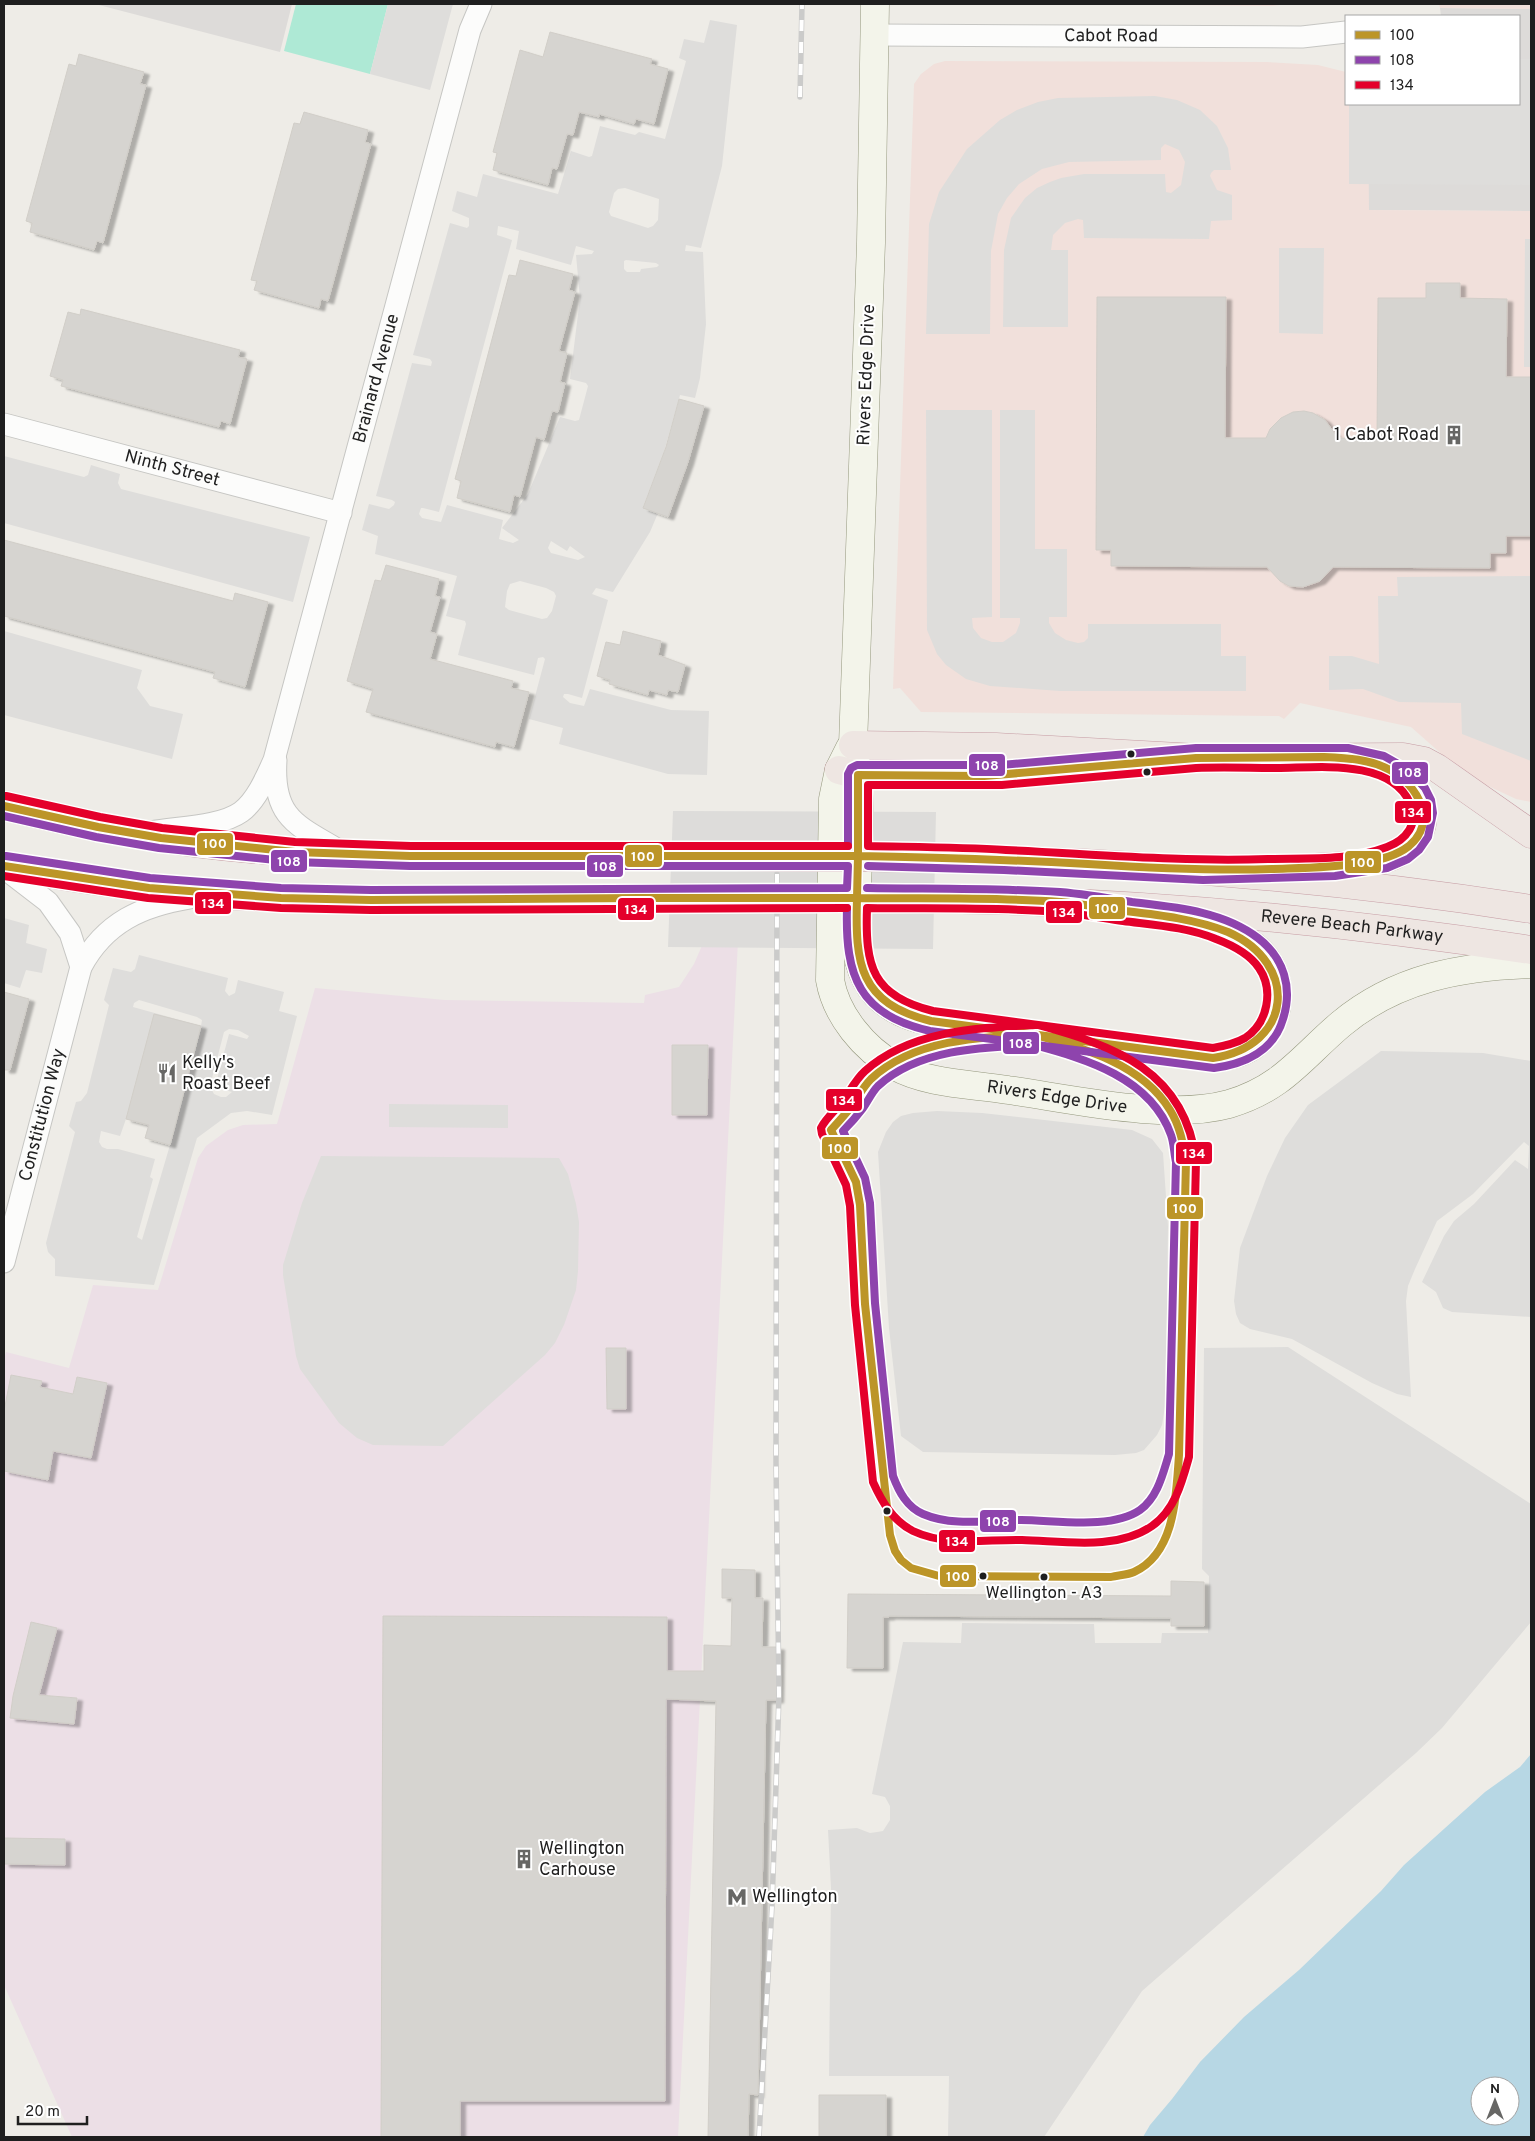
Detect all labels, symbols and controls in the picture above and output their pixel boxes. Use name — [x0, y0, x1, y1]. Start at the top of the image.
legend — [1345, 15, 1520, 105]
street label: Cabot Road — [1064, 24, 1158, 48]
text: 100 — [1390, 27, 1415, 46]
text: 108 — [1390, 52, 1414, 71]
text: 134 — [1390, 77, 1414, 96]
street label: Rivers Edge Drive — [853, 304, 881, 446]
street label: Brainard Avenue — [348, 311, 405, 446]
place label: 1 Cabot Road — [1334, 424, 1439, 447]
building icon: 1 Cabot Road — [1443, 424, 1465, 446]
street label: Ninth Street — [122, 445, 222, 492]
unlabelled marker — [1126, 749, 1136, 759]
line badge: 108 — [968, 753, 1006, 777]
text: 108 — [975, 758, 999, 775]
line badge: 108 — [1391, 761, 1429, 785]
text: 108 — [1398, 765, 1422, 782]
unlabelled marker — [1142, 767, 1152, 777]
line badge: 134 — [1394, 800, 1432, 824]
text: 134 — [1402, 805, 1425, 822]
line badge: 100 — [196, 832, 234, 856]
text: 100 — [203, 836, 227, 853]
line badge: 100 — [624, 844, 663, 868]
line badge: 108 — [270, 849, 308, 873]
text: 100 — [631, 849, 655, 866]
line badge: 100 — [1344, 850, 1382, 874]
text: 108 — [277, 854, 301, 871]
line badge: 108 — [586, 854, 624, 878]
text: 100 — [1351, 855, 1375, 872]
text: 108 — [593, 859, 617, 876]
line badge: 134 — [194, 891, 232, 915]
text: 134 — [202, 896, 225, 913]
line badge: 100 — [1088, 896, 1126, 920]
line badge: 134 — [617, 897, 655, 921]
line badge: 134 — [1045, 900, 1083, 924]
text: 100 — [1095, 901, 1119, 918]
text: 134 — [625, 902, 648, 919]
text: 134 — [1053, 905, 1076, 922]
street label: Revere Beach Parkway — [1260, 905, 1445, 949]
line badge: 108 — [1002, 1031, 1040, 1055]
text: 108 — [1009, 1036, 1033, 1053]
street label: Constitution Way — [14, 1046, 71, 1184]
place label: Kelly's Roast Beef — [182, 1052, 270, 1096]
restaurant icon: Kelly's Roast Beef — [156, 1062, 178, 1084]
street label: Rivers Edge Drive — [985, 1076, 1128, 1119]
line badge: 134 — [825, 1088, 863, 1112]
text: 134 — [833, 1093, 856, 1110]
line badge: 100 — [821, 1136, 859, 1160]
text: 100 — [828, 1141, 852, 1158]
line badge: 134 — [1175, 1141, 1213, 1165]
text: 134 — [1183, 1146, 1206, 1163]
line badge: 100 — [1166, 1196, 1204, 1220]
text: 100 — [1173, 1201, 1197, 1218]
unlabelled marker — [882, 1506, 892, 1516]
line badge: 108 — [979, 1509, 1017, 1533]
text: 108 — [986, 1514, 1010, 1531]
line badge: 134 — [938, 1529, 976, 1553]
text: 134 — [946, 1534, 969, 1551]
line badge: 100 — [939, 1564, 977, 1588]
text: 100 — [946, 1569, 970, 1586]
unlabelled marker — [978, 1571, 988, 1581]
marker: Wellington - A3 — [1039, 1572, 1049, 1582]
place label: Wellington - A3 — [986, 1583, 1102, 1605]
place label: Wellington Carhouse — [539, 1838, 625, 1882]
building icon: Wellington Carhouse — [513, 1848, 535, 1870]
metro station icon: Wellington — [726, 1886, 748, 1908]
place label: Wellington — [752, 1886, 838, 1909]
north arrow — [1470, 2076, 1520, 2126]
text: N — [1490, 2081, 1500, 2098]
scale bar — [18, 2094, 86, 2126]
text: 20 m — [25, 2103, 60, 2122]

